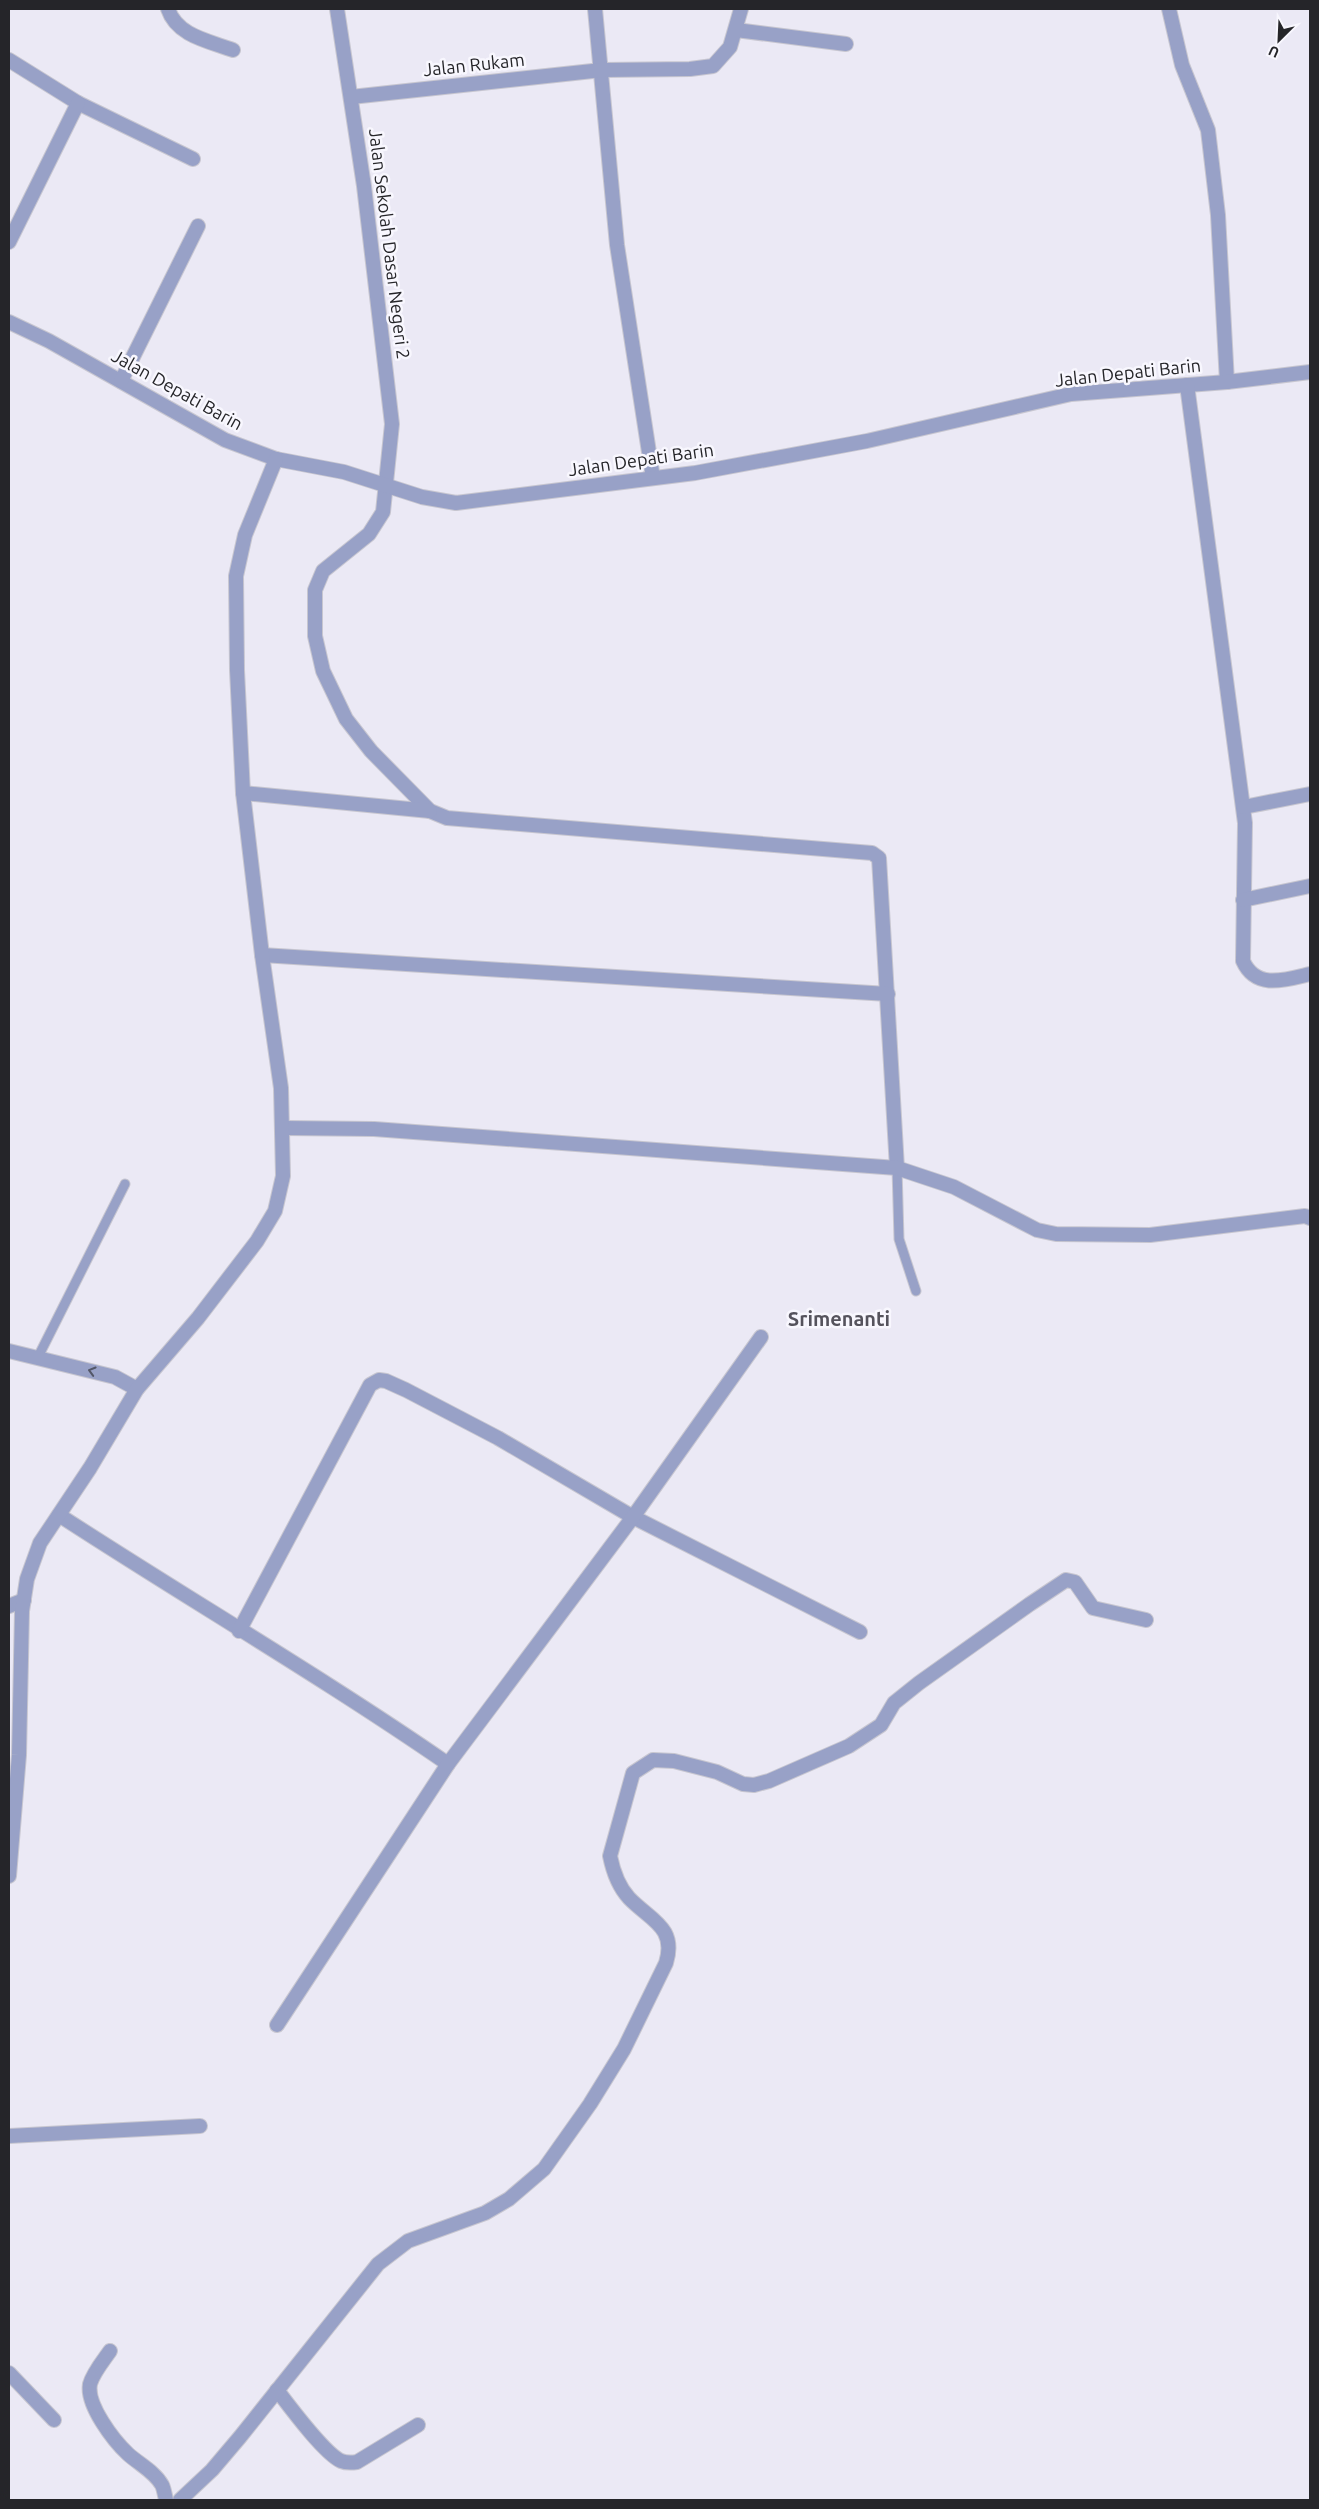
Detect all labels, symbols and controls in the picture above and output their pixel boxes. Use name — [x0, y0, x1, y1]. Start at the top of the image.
north arrow — [1254, 15, 1304, 65]
text: U — [1266, 43, 1281, 61]
street label: Jalan Rukam — [422, 49, 526, 79]
street label: Jalan Sekolah Dasar Negeri 2 — [366, 127, 414, 360]
street label: Jalan Depati Barin — [108, 345, 246, 433]
street label: Jalan Depati Barin — [1054, 354, 1202, 390]
street label: Jalan Depati Barin — [567, 439, 715, 479]
district label: Srimenanti — [788, 1307, 890, 1330]
one-way arrow — [88, 1366, 97, 1376]

